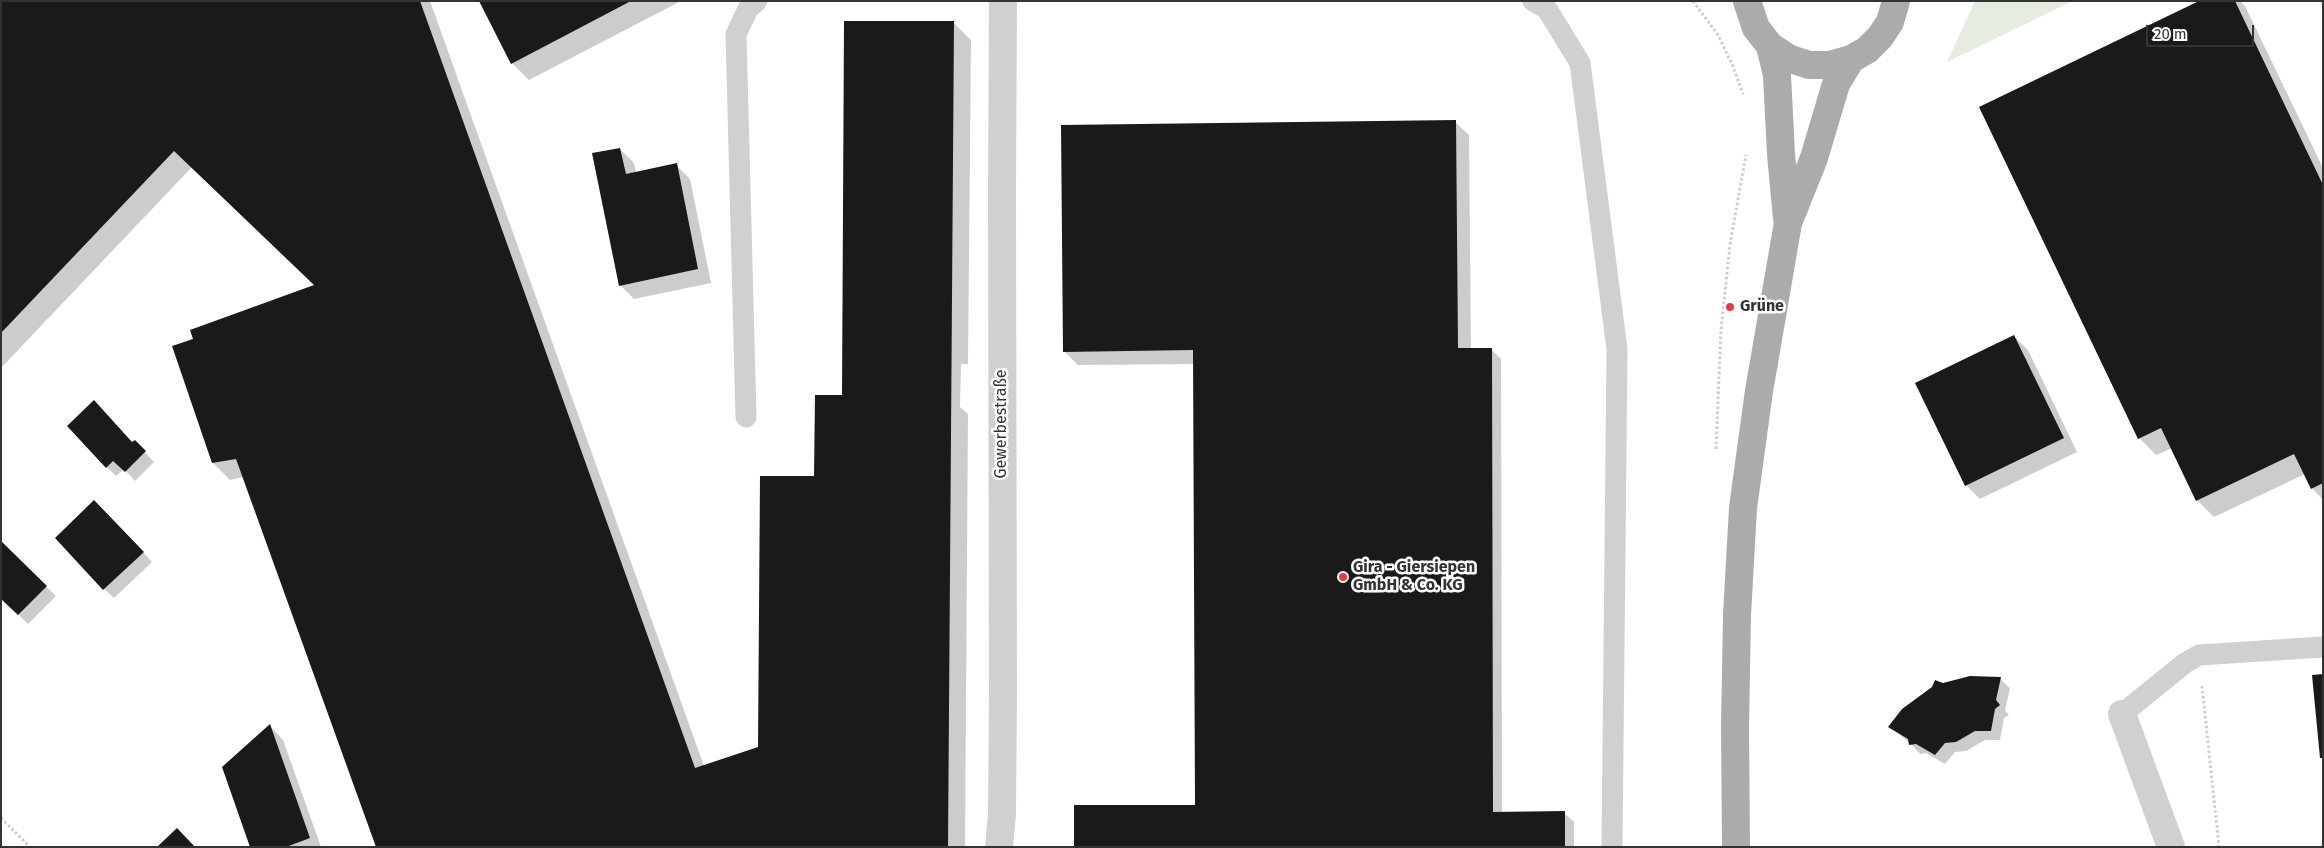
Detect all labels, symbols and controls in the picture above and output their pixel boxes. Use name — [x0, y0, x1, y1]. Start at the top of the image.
scale bar — [2149, 15, 2256, 47]
text: 20 m — [2154, 25, 2187, 43]
place label: Grüne — [1740, 297, 1784, 317]
marker: Grüne — [1724, 301, 1736, 313]
street label: Gewerbestraße — [992, 369, 1012, 479]
place label: Gira - Giersiepen GmbH & Co. KG — [1353, 558, 1475, 596]
marker: Gira - Giersiepen GmbH & Co. KG — [1337, 571, 1349, 583]

